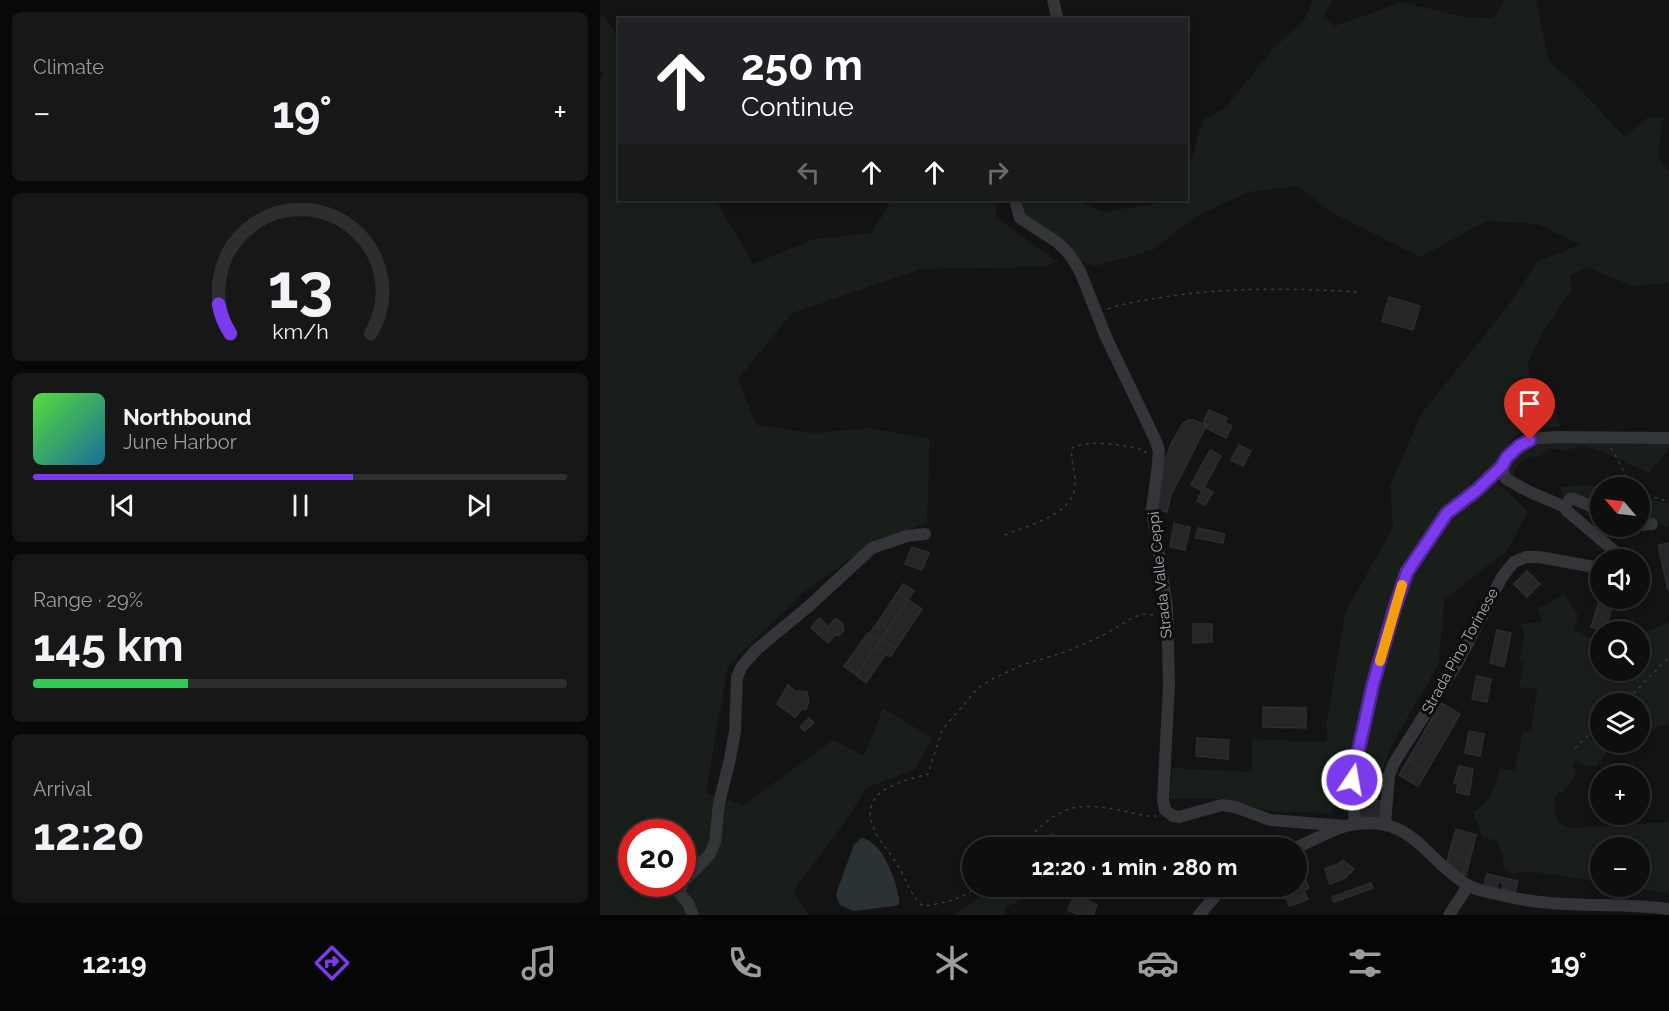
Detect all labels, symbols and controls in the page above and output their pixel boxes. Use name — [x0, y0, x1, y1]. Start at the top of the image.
text: 250 m — [741, 41, 863, 90]
icon: ahead — [642, 42, 720, 120]
text: Climate — [33, 55, 104, 79]
text: 19° — [272, 86, 332, 139]
text: Continue — [741, 91, 854, 122]
text: − — [33, 93, 51, 132]
text: + — [553, 93, 567, 132]
icon: left — [792, 156, 825, 189]
icon: ahead — [855, 156, 888, 189]
icon: ahead — [918, 156, 951, 189]
icon: right — [981, 156, 1014, 189]
text: 13 — [267, 249, 333, 323]
text: km/h — [272, 319, 328, 344]
pin — [1504, 378, 1555, 440]
icon: arrive — [1513, 387, 1546, 420]
text: Northbound — [123, 404, 252, 430]
text: June Harbor — [123, 430, 237, 454]
north arrow — [1590, 477, 1650, 537]
map controls — [1590, 477, 1650, 897]
icon: previous — [106, 489, 139, 522]
icon: pause — [284, 489, 317, 522]
icon: next — [462, 489, 495, 522]
street label: Strada Valle Ceppi — [1144, 511, 1176, 639]
button: sound — [1590, 549, 1650, 609]
street label: Strada Pino Torinese — [1418, 585, 1502, 717]
text: Range · 29% — [33, 588, 143, 612]
text: 145 km — [33, 619, 184, 672]
button: search — [1590, 621, 1650, 681]
button: layers — [1590, 693, 1650, 753]
position arrow — [1320, 748, 1384, 812]
button: + — [1590, 765, 1650, 825]
text: Arrival — [33, 777, 92, 801]
text: 12:20 — [33, 808, 145, 861]
speed limit sign: 20 — [618, 819, 696, 897]
button: − — [1590, 837, 1650, 897]
text: 12:20 · 1 min · 280 m — [1031, 854, 1238, 880]
icon: directions — [311, 942, 353, 984]
icon: music — [518, 942, 560, 984]
icon: phone — [724, 942, 766, 984]
icon: climate — [931, 942, 973, 984]
icon: car — [1137, 942, 1179, 984]
icon: filters — [1344, 942, 1386, 984]
text: 12:19 — [82, 948, 147, 979]
text: 19° — [1550, 948, 1587, 979]

